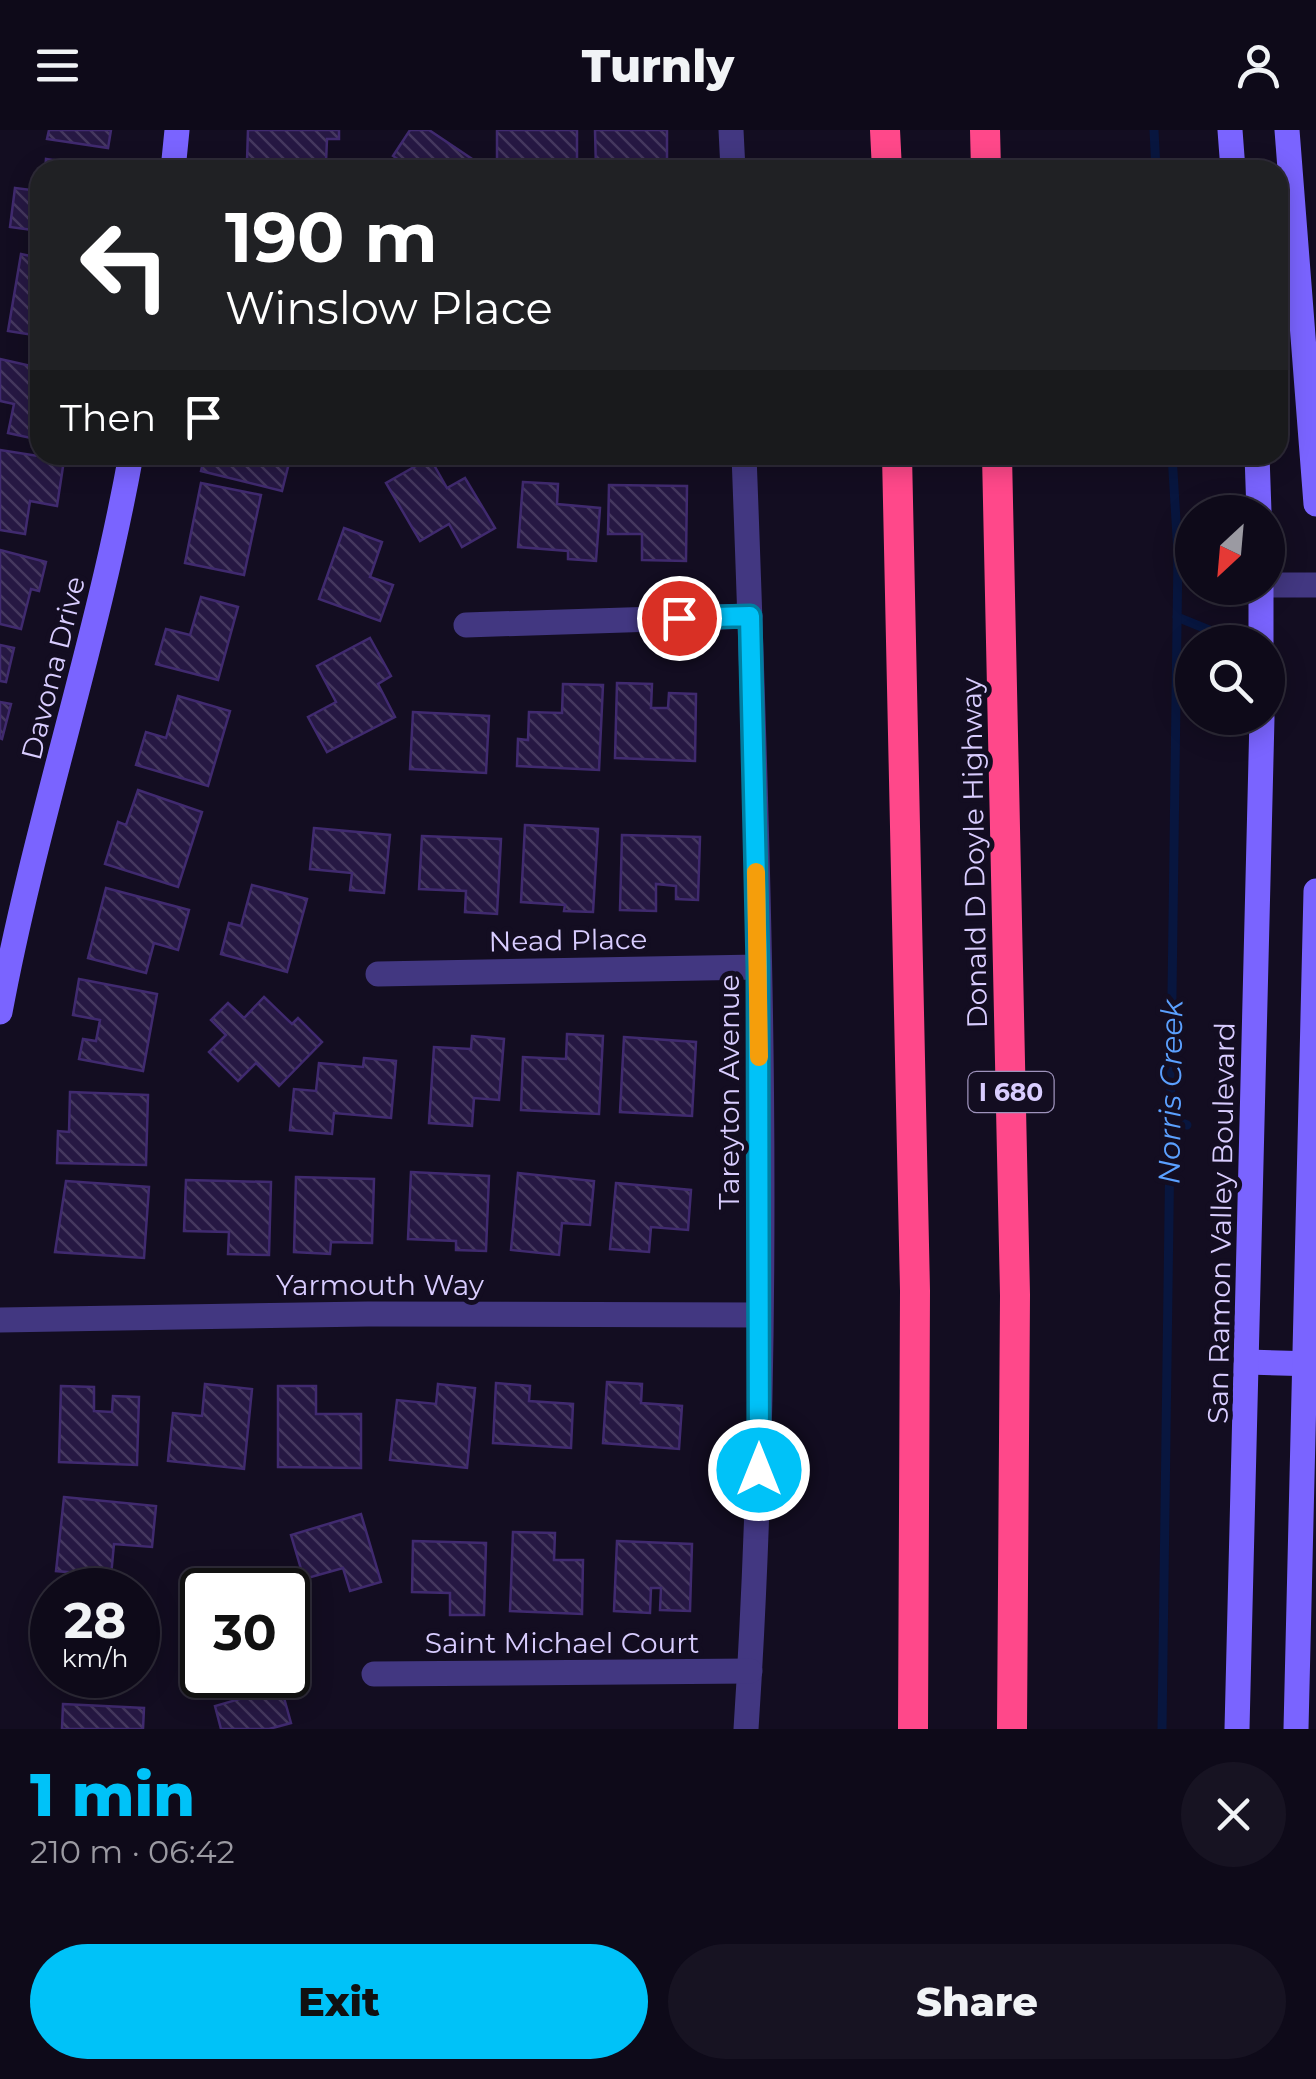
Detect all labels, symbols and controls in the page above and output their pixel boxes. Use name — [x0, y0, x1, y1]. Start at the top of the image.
icon: menu — [30, 38, 85, 93]
text: Turnly — [582, 38, 734, 93]
icon: person — [1231, 38, 1286, 93]
text: 190 m — [225, 194, 438, 280]
icon: left — [60, 200, 190, 330]
text: Winslow Place — [225, 280, 553, 335]
icon: arrive — [176, 390, 231, 445]
text: Then — [60, 394, 156, 441]
north arrow — [1175, 495, 1285, 605]
map controls — [1175, 495, 1285, 735]
street label: Davona Drive — [14, 573, 92, 763]
pin — [637, 576, 722, 661]
icon: arrive — [652, 591, 707, 646]
button: search — [1175, 625, 1285, 735]
street label: Donald D Doyle Highway — [954, 676, 994, 1029]
street label: Nead Place — [488, 922, 648, 958]
street label: Tareyton Avenue — [712, 974, 746, 1210]
water label: Norris Creek — [1150, 998, 1191, 1185]
street label: San Ramon Valley Boulevard — [1200, 1022, 1242, 1424]
road number: I 680 — [968, 1072, 1054, 1112]
street label: Yarmouth Way — [276, 1268, 485, 1302]
position arrow — [707, 1418, 811, 1522]
speed limit sign: 30 — [180, 1568, 310, 1698]
text: 28 — [64, 1590, 126, 1651]
street label: Saint Michael Court — [425, 1626, 699, 1660]
text: km/h — [62, 1643, 128, 1673]
text: 1 min — [30, 1758, 195, 1831]
button: close — [1181, 1762, 1286, 1867]
text: 210 m · 06:42 — [30, 1832, 235, 1871]
button: Exit — [30, 1944, 648, 2059]
button: Share — [668, 1944, 1286, 2059]

